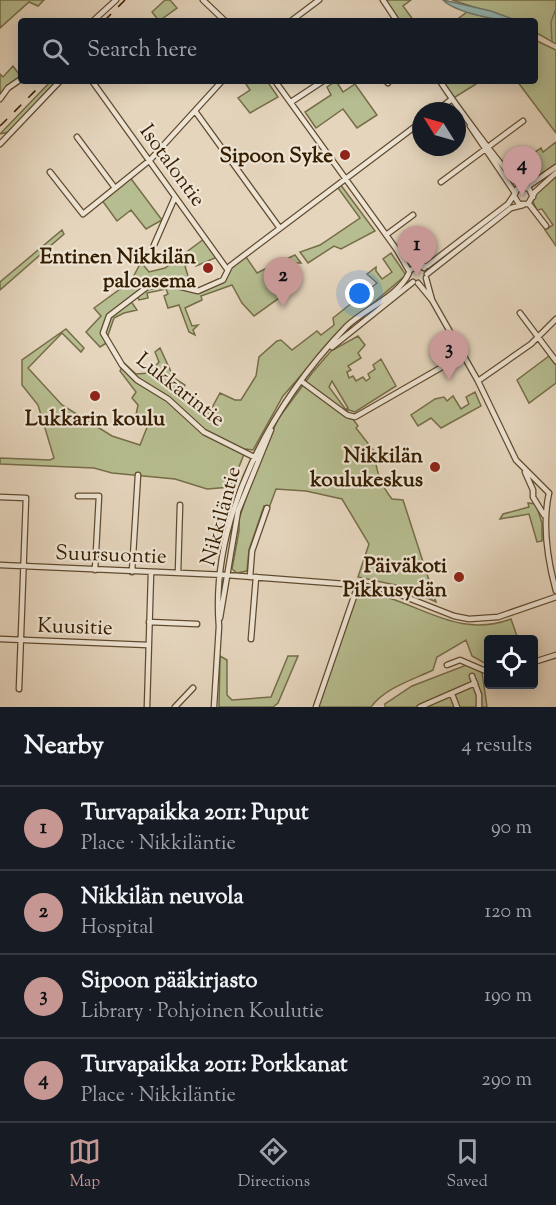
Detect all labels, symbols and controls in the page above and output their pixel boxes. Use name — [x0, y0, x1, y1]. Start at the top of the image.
search box — [18, 18, 538, 84]
icon: search — [39, 35, 72, 68]
text: Search here — [87, 35, 197, 67]
north arrow — [412, 102, 466, 156]
street label: Isotalontie — [131, 119, 212, 214]
place label: Sipoon Syke — [219, 142, 333, 172]
pin: 4 — [502, 146, 542, 196]
marker: Sipoon Syke — [338, 148, 352, 162]
pin: 1 — [398, 226, 436, 276]
place label: Entinen Nikkilän paloasema — [40, 243, 197, 297]
pin: 2 — [264, 258, 302, 307]
marker: Entinen Nikkilän paloasema — [201, 261, 215, 275]
your location — [345, 279, 374, 308]
pin: 3 — [430, 330, 468, 380]
street label: Lukkarintie — [129, 346, 231, 435]
marker: Lukkarin koulu — [88, 389, 102, 403]
place label: Lukkarin koulu — [25, 405, 166, 435]
place label: Nikkilän koulukeskus — [309, 442, 424, 496]
marker: Nikkilän koulukeskus — [428, 460, 442, 474]
street label: Nikkiläntie — [194, 463, 250, 570]
street label: Suursuontie — [55, 539, 167, 573]
place label: Päiväkoti Pikkusydän — [343, 552, 448, 606]
marker: Päiväkoti Pikkusydän — [452, 570, 466, 584]
street label: Kuusitie — [37, 612, 113, 644]
map controls — [484, 635, 538, 689]
button: locate — [484, 635, 538, 689]
text: Nearby — [24, 728, 104, 765]
text: 4 results — [461, 732, 532, 761]
text: Turvapaikka 2011: Puput — [81, 798, 309, 830]
text: 1 — [40, 814, 47, 843]
text: 90 m — [491, 814, 532, 843]
text: Place · Nikkiläntie — [81, 830, 236, 859]
text: Nikkilän neuvola — [81, 882, 244, 914]
text: 2 — [39, 898, 48, 927]
text: 120 m — [484, 898, 532, 927]
text: Hospital — [81, 914, 154, 943]
text: Sipoon pääkirjasto — [81, 966, 258, 998]
text: 3 — [39, 982, 48, 1011]
text: 190 m — [484, 982, 532, 1011]
text: Library · Pohjoinen Koulutie — [81, 998, 324, 1027]
text: Turvapaikka 2011: Porkkanat — [81, 1050, 348, 1082]
text: 4 — [38, 1066, 49, 1095]
text: 290 m — [482, 1066, 532, 1095]
text: Place · Nikkiläntie — [81, 1082, 236, 1111]
tab: Map — [68, 1135, 101, 1194]
tab: Directions — [238, 1135, 310, 1194]
tab: Saved — [447, 1135, 488, 1194]

